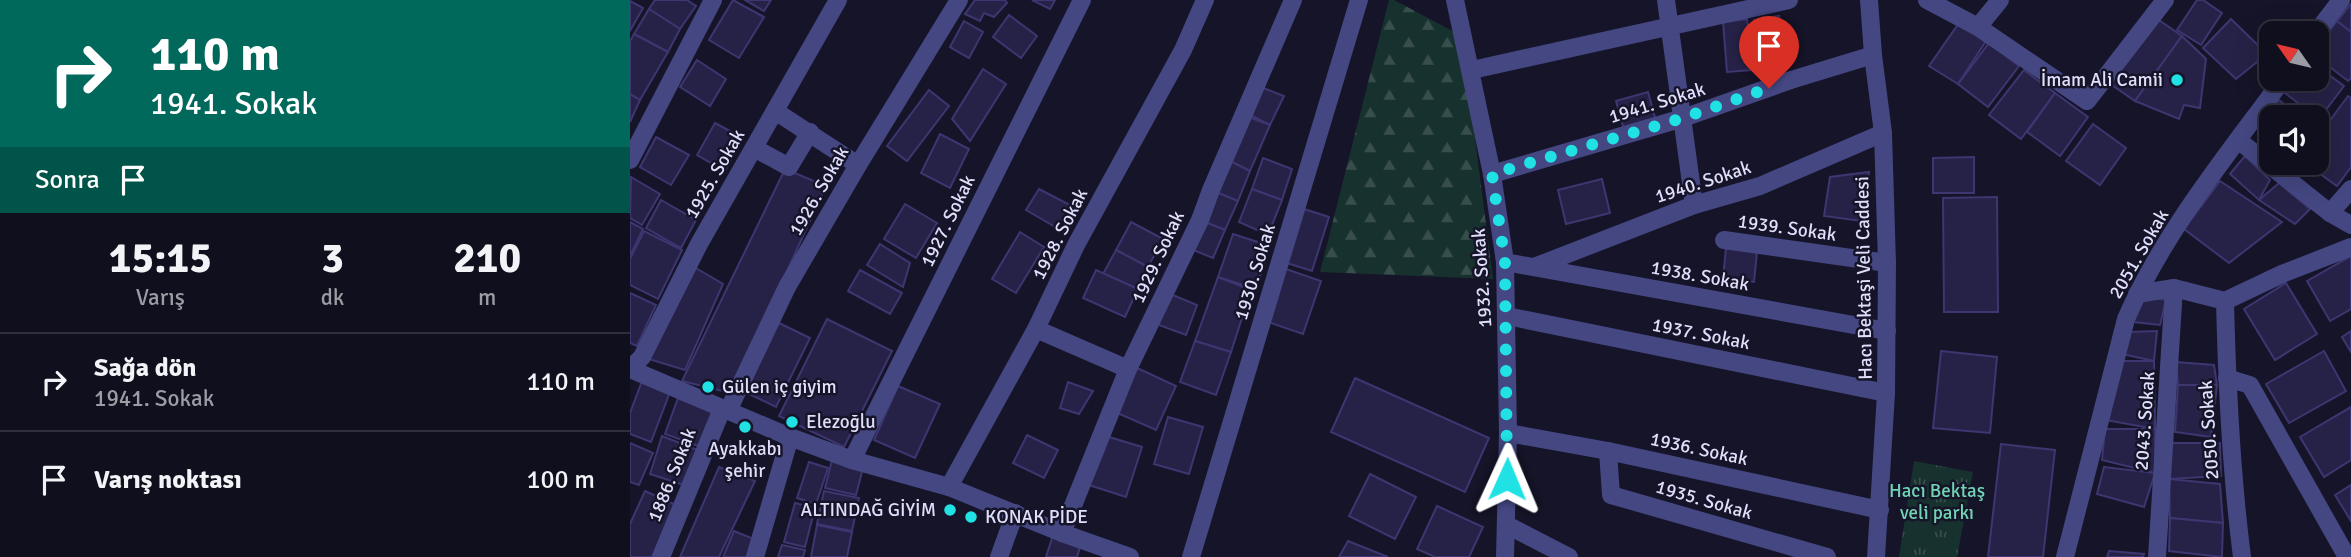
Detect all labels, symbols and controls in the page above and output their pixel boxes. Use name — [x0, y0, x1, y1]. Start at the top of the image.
pin — [1739, 16, 1799, 88]
north arrow — [2259, 21, 2329, 91]
map controls — [2259, 21, 2329, 175]
text: 110 m — [150, 24, 280, 84]
icon: arrive — [1750, 27, 1788, 65]
icon: right — [35, 28, 126, 119]
place label: İmam Ali Camii — [2041, 68, 2163, 92]
marker: İmam Ali Camii — [2169, 72, 2185, 88]
street label: 1941. Sokak — [1606, 77, 1708, 129]
text: 1941. Sokak — [150, 84, 317, 123]
button: sound — [2259, 105, 2329, 175]
street label: 1925. Sokak — [680, 125, 750, 223]
street label: 1926. Sokak — [784, 142, 854, 240]
street label: 1940. Sokak — [1652, 155, 1754, 209]
icon: arrive — [114, 161, 152, 199]
text: Sonra — [35, 164, 100, 196]
street label: 1927. Sokak — [915, 171, 981, 271]
street label: Hacı Bektaşi Veli Caddesi — [1850, 176, 1878, 380]
street label: 1928. Sokak — [1027, 184, 1093, 284]
street label: 2051. Sokak — [2104, 205, 2174, 303]
street label: 1929. Sokak — [1126, 206, 1190, 307]
street label: 1939. Sokak — [1736, 209, 1838, 247]
street label: 1930. Sokak — [1229, 221, 1281, 323]
street label: 1932. Sokak — [1467, 227, 1497, 328]
text: 15:15 — [109, 233, 212, 284]
text: 3 — [321, 233, 344, 284]
text: 210 — [453, 233, 521, 284]
street label: 1938. Sokak — [1649, 256, 1751, 297]
text: Varış — [136, 283, 185, 312]
text: dk — [321, 283, 344, 312]
text: m — [478, 283, 496, 312]
street label: 1937. Sokak — [1650, 313, 1753, 355]
text: Sağa dön — [94, 352, 197, 384]
icon: right — [35, 363, 73, 401]
text: 110 m — [526, 366, 595, 398]
street label: 2043. Sokak — [2130, 370, 2160, 471]
place label: Gülen iç giyim — [722, 375, 837, 399]
marker: Gülen iç giyim — [700, 379, 716, 395]
street label: 2050. Sokak — [2194, 379, 2224, 480]
text: 1941. Sokak — [94, 384, 214, 413]
place label: Elezoğlu — [806, 410, 876, 434]
marker: Elezoğlu — [784, 414, 800, 430]
marker: Ayakkabı şehir — [737, 419, 753, 435]
street label: 1886. Sokak — [642, 424, 702, 526]
street label: 1936. Sokak — [1648, 427, 1751, 471]
place label: Ayakkabı şehir — [708, 437, 782, 483]
position arrow — [1470, 442, 1544, 516]
icon: arrive — [35, 461, 73, 499]
text: Varış noktası — [94, 464, 242, 496]
text: 100 m — [526, 464, 595, 496]
street label: 1935. Sokak — [1653, 475, 1756, 525]
park label: Hacı Bektaş veli parkı — [1889, 479, 1985, 525]
place label: ALTINDAĞ GİYİM — [801, 498, 936, 522]
marker: ALTINDAĞ GİYİM — [942, 502, 958, 518]
place label: KONAK PİDE — [985, 505, 1088, 529]
marker: KONAK PİDE — [963, 509, 979, 525]

